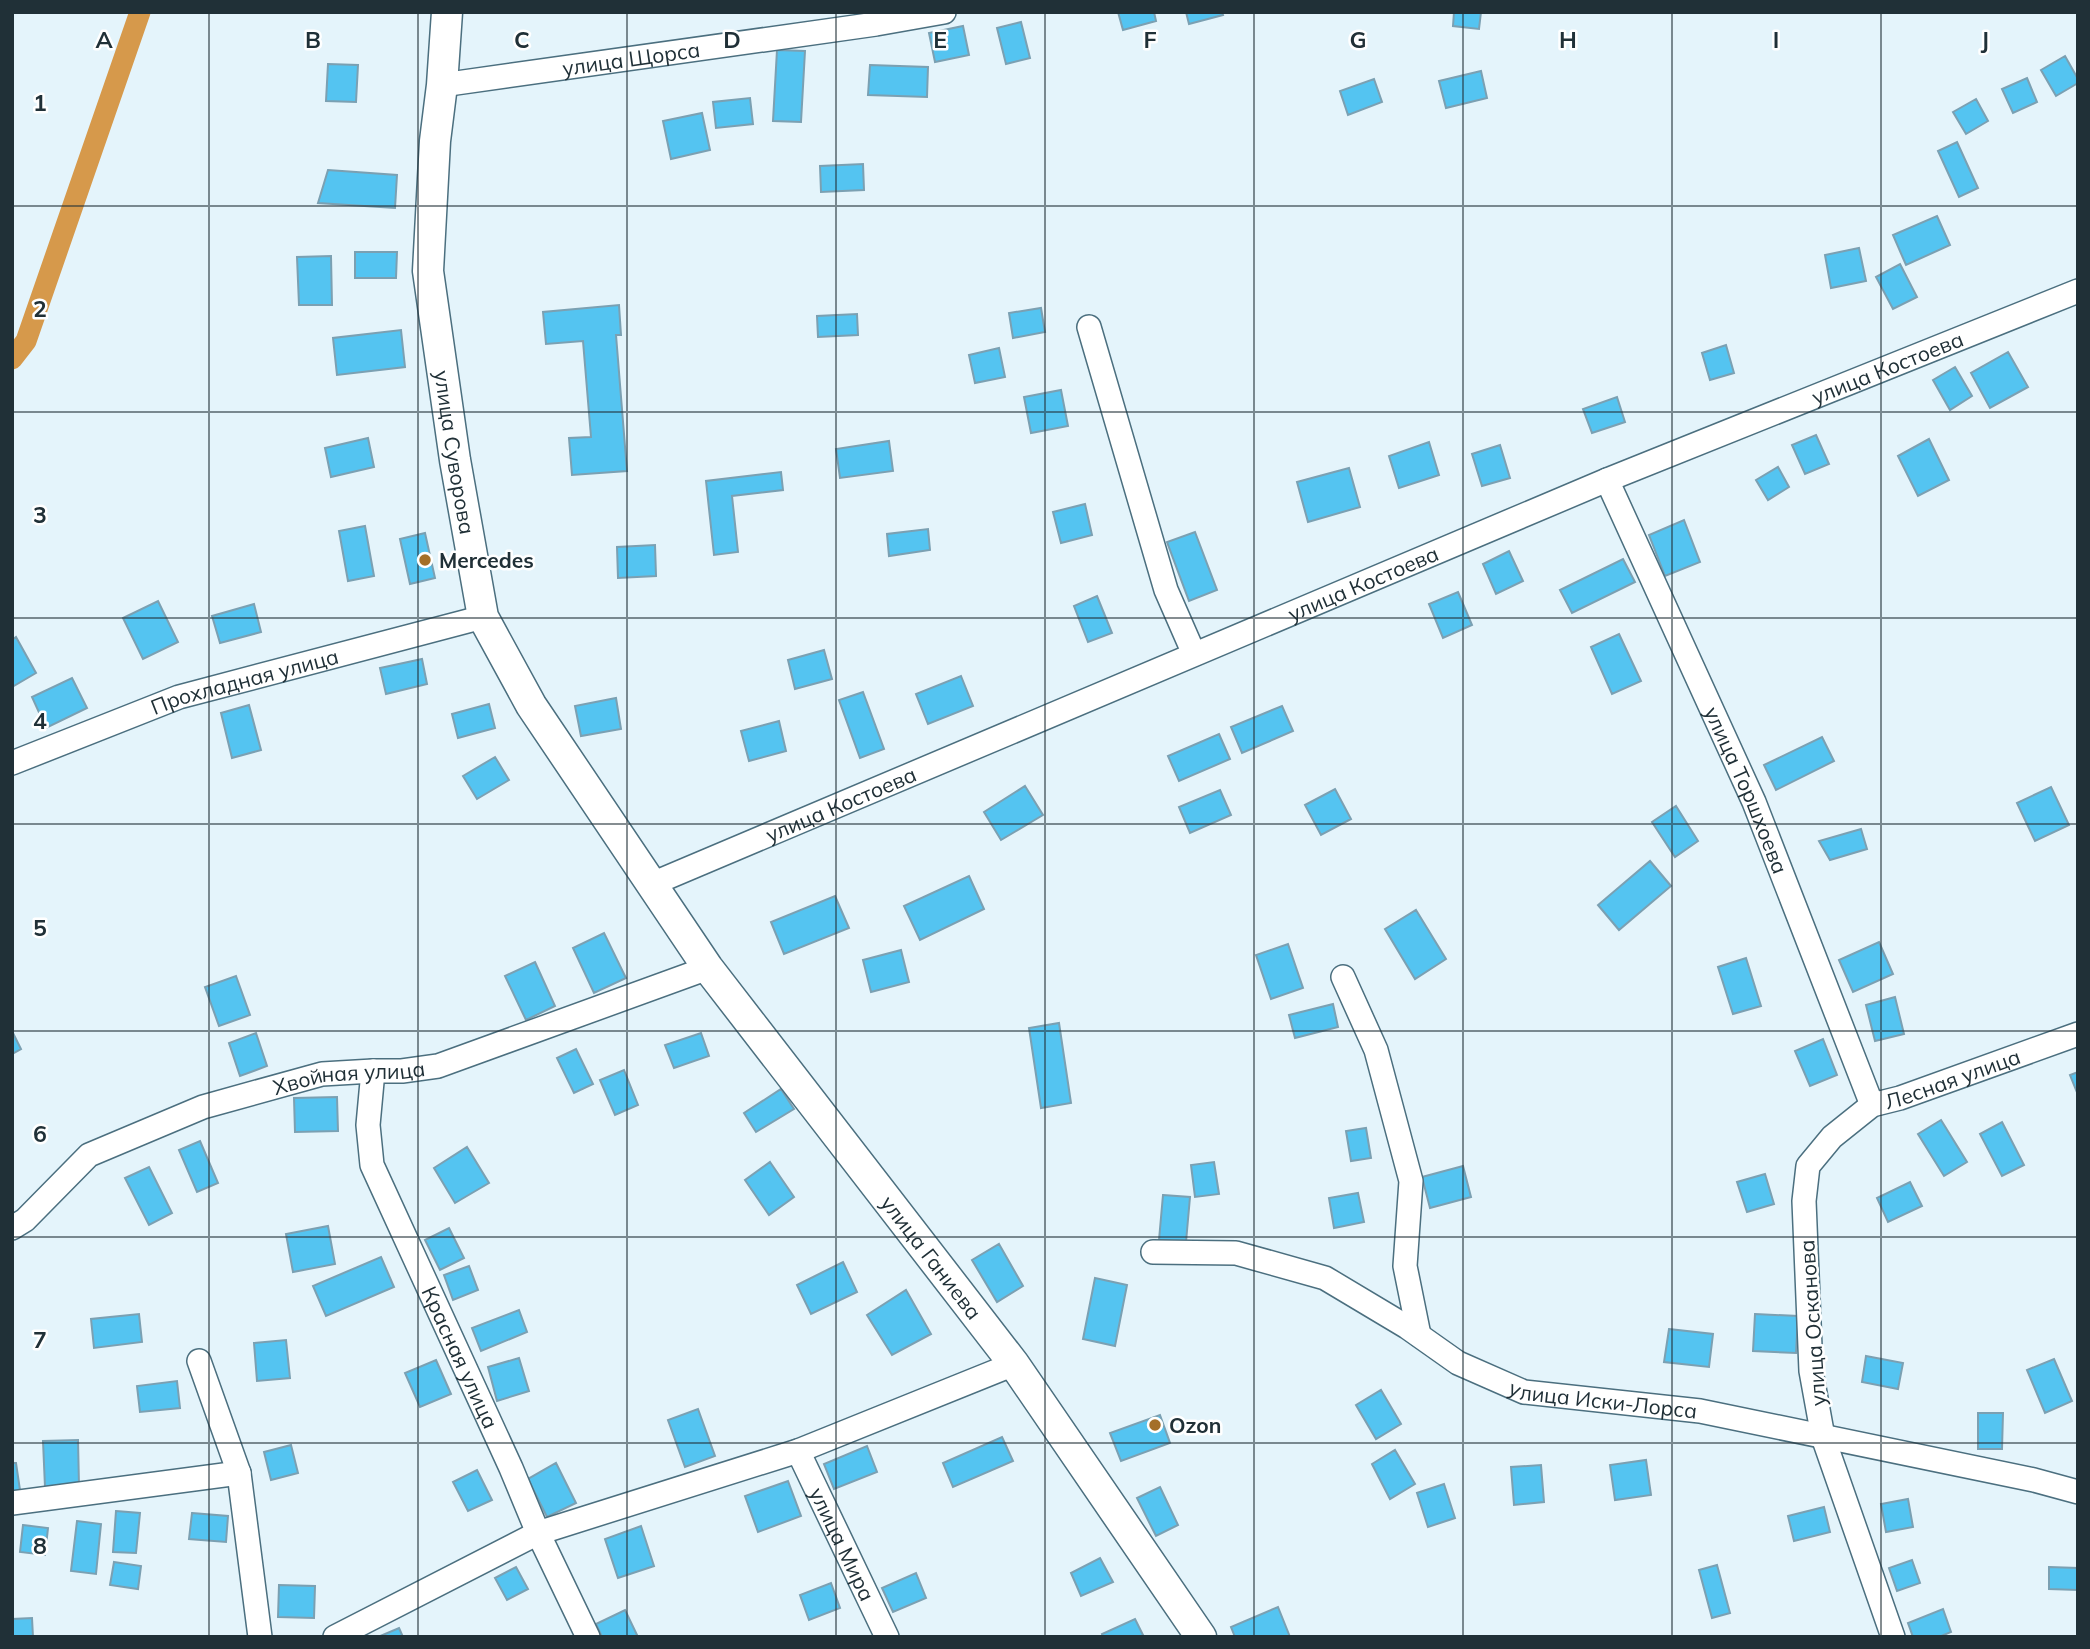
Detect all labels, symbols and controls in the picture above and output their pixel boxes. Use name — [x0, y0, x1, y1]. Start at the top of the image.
text: A — [95, 25, 113, 54]
text: B — [305, 25, 321, 54]
text: C — [514, 25, 530, 54]
text: D — [723, 25, 741, 54]
text: E — [933, 25, 947, 54]
text: F — [1143, 25, 1157, 54]
text: G — [1349, 25, 1367, 54]
text: H — [1559, 25, 1577, 54]
text: I — [1773, 25, 1779, 54]
text: J — [1981, 25, 1989, 54]
street label: улица Щорса — [561, 36, 702, 81]
text: 1 — [33, 88, 47, 117]
text: 2 — [33, 294, 47, 323]
street label: улица Костоева — [1808, 325, 1967, 410]
street label: улица Суворова — [429, 369, 481, 536]
text: 3 — [33, 500, 47, 529]
street label: улица Костоева — [1284, 540, 1442, 627]
place label: Mercedes — [439, 547, 534, 573]
marker: Mercedes — [417, 552, 433, 568]
street label: Прохладная улица — [147, 643, 341, 720]
street label: улица Торшхоева — [1699, 702, 1794, 877]
text: 4 — [33, 706, 47, 735]
street label: улица Костоева — [762, 761, 920, 847]
text: 5 — [33, 913, 47, 942]
street label: Лесная улица — [1882, 1043, 2024, 1114]
street label: Хвойная улица — [270, 1055, 427, 1100]
text: 6 — [33, 1119, 47, 1148]
street label: улица Ганиева — [876, 1190, 988, 1324]
street label: улица Осканова — [1793, 1239, 1831, 1407]
street label: Красная улица — [416, 1282, 504, 1433]
text: 7 — [33, 1325, 47, 1354]
street label: улица Иски-Лорса — [1505, 1374, 1698, 1424]
place label: Ozon — [1169, 1412, 1221, 1438]
marker: Ozon — [1147, 1417, 1163, 1433]
street label: улица Мира — [804, 1483, 881, 1605]
text: 8 — [33, 1531, 47, 1560]

